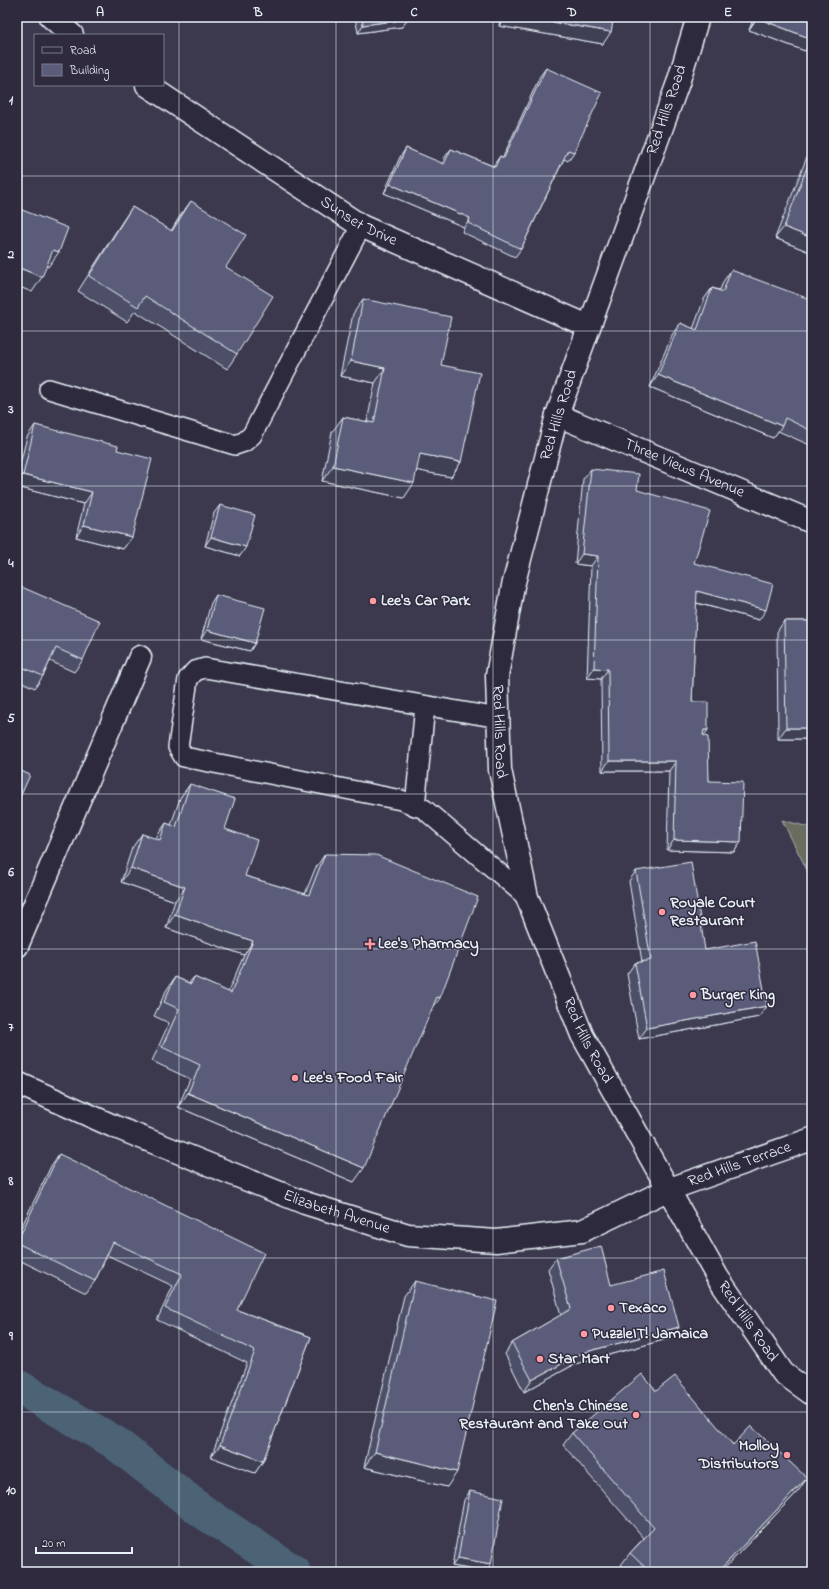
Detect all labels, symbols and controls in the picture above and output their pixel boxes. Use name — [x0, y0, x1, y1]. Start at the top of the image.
text: A — [96, 3, 104, 22]
text: B — [253, 3, 263, 22]
text: C — [410, 3, 418, 22]
text: D — [566, 3, 577, 22]
text: E — [724, 3, 732, 22]
legend — [34, 34, 164, 86]
text: Road — [70, 42, 96, 60]
text: Building — [69, 62, 109, 81]
street label: Red Hills Road — [640, 62, 694, 158]
text: 1 — [9, 91, 14, 110]
street label: Sunset Drive — [315, 190, 402, 253]
text: 2 — [7, 245, 15, 264]
street label: Red Hills Road — [534, 367, 584, 463]
text: 3 — [7, 400, 14, 419]
street label: Three Views Avenue — [620, 432, 749, 505]
text: 4 — [7, 554, 14, 573]
place label: Lee's Car Park — [381, 589, 471, 613]
marker: Lee's Car Park — [368, 596, 378, 606]
street label: Red Hills Road — [485, 684, 513, 781]
text: 5 — [7, 709, 15, 728]
text: 6 — [7, 863, 14, 882]
place label: Royale Court Restaurant — [669, 891, 756, 933]
marker: Royale Court Restaurant — [657, 907, 667, 917]
place label: Lee's Pharmacy — [378, 932, 479, 957]
marker: Lee's Pharmacy — [365, 939, 375, 949]
place label: Burger King — [700, 983, 775, 1008]
marker: Burger King — [688, 990, 698, 1000]
street label: Red Hills Road — [556, 994, 619, 1088]
text: 7 — [8, 1018, 14, 1037]
place label: Lee's Food Fair — [303, 1066, 404, 1090]
marker: Lee's Food Fair — [290, 1073, 300, 1083]
street label: Red Hills Terrace — [685, 1135, 795, 1194]
text: 8 — [8, 1172, 14, 1191]
street label: Elizabeth Avenue — [280, 1183, 394, 1241]
street label: Red Hills Road — [711, 1276, 784, 1367]
place label: Texaco — [619, 1296, 667, 1320]
marker: Texaco — [606, 1303, 616, 1313]
place label: PuzzleIT! Jamaica — [592, 1322, 708, 1346]
text: 9 — [8, 1327, 14, 1346]
marker: PuzzleIT! Jamaica — [579, 1329, 589, 1339]
place label: Star Mart — [548, 1347, 611, 1371]
marker: Star Mart — [535, 1354, 545, 1364]
place label: Chen's Chinese Restaurant and Take Out — [458, 1394, 629, 1436]
marker: Chen's Chinese Restaurant and Take Out — [631, 1410, 641, 1420]
place label: Molloy Distributors — [698, 1434, 779, 1476]
marker: Molloy Distributors — [782, 1450, 792, 1460]
text: 10 — [6, 1481, 16, 1500]
scale bar — [36, 1529, 132, 1555]
text: 20 m — [42, 1535, 65, 1553]

